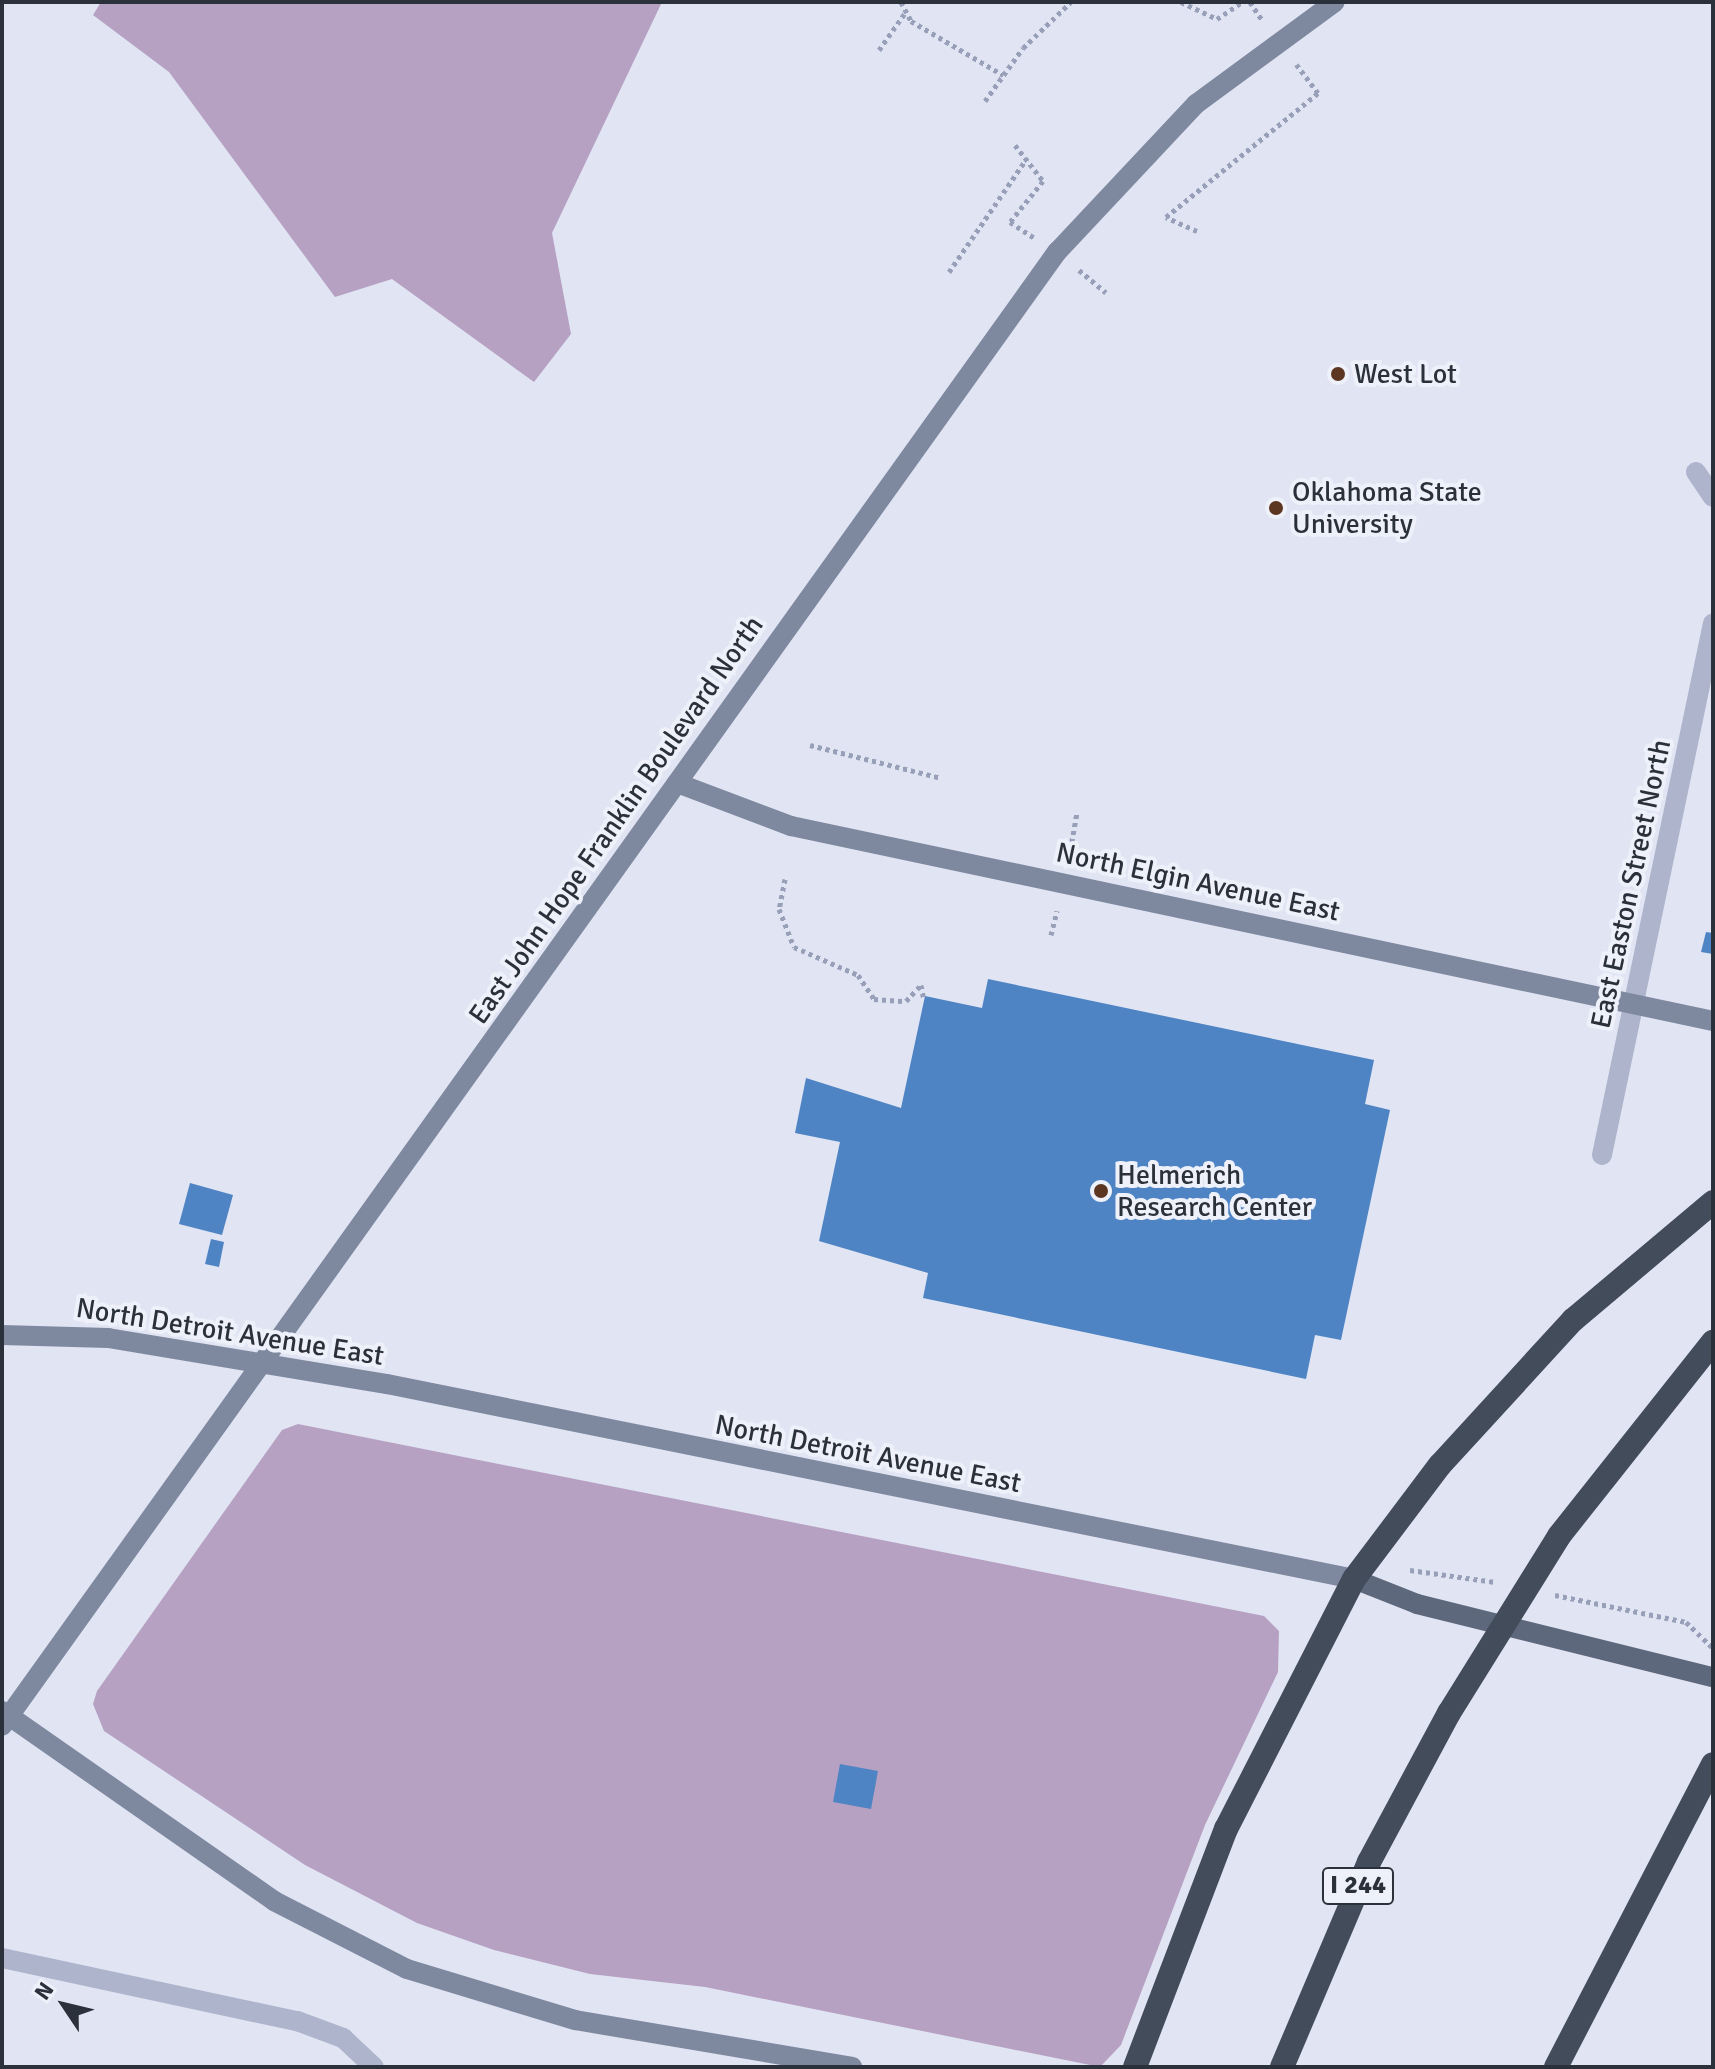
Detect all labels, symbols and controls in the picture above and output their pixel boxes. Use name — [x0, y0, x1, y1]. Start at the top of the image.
place label: West Lot — [1354, 357, 1457, 391]
marker: West Lot — [1329, 365, 1347, 383]
place label: Oklahoma State University — [1292, 475, 1482, 541]
marker: Oklahoma State University — [1267, 499, 1285, 517]
street label: East John Hope Franklin Boulevard North — [462, 609, 770, 1031]
street label: East Easton Street North — [1584, 737, 1678, 1031]
street label: North Elgin Avenue East — [1053, 836, 1343, 928]
place label: Helmerich Research Center — [1117, 1158, 1312, 1224]
marker: Helmerich Research Center — [1092, 1182, 1110, 1200]
street label: North Detroit Avenue East — [74, 1291, 386, 1373]
street label: North Detroit Avenue East — [712, 1408, 1024, 1500]
road number: I 244 — [1320, 1864, 1396, 1908]
north arrow — [24, 1965, 104, 2045]
text: N — [28, 1977, 59, 2005]

